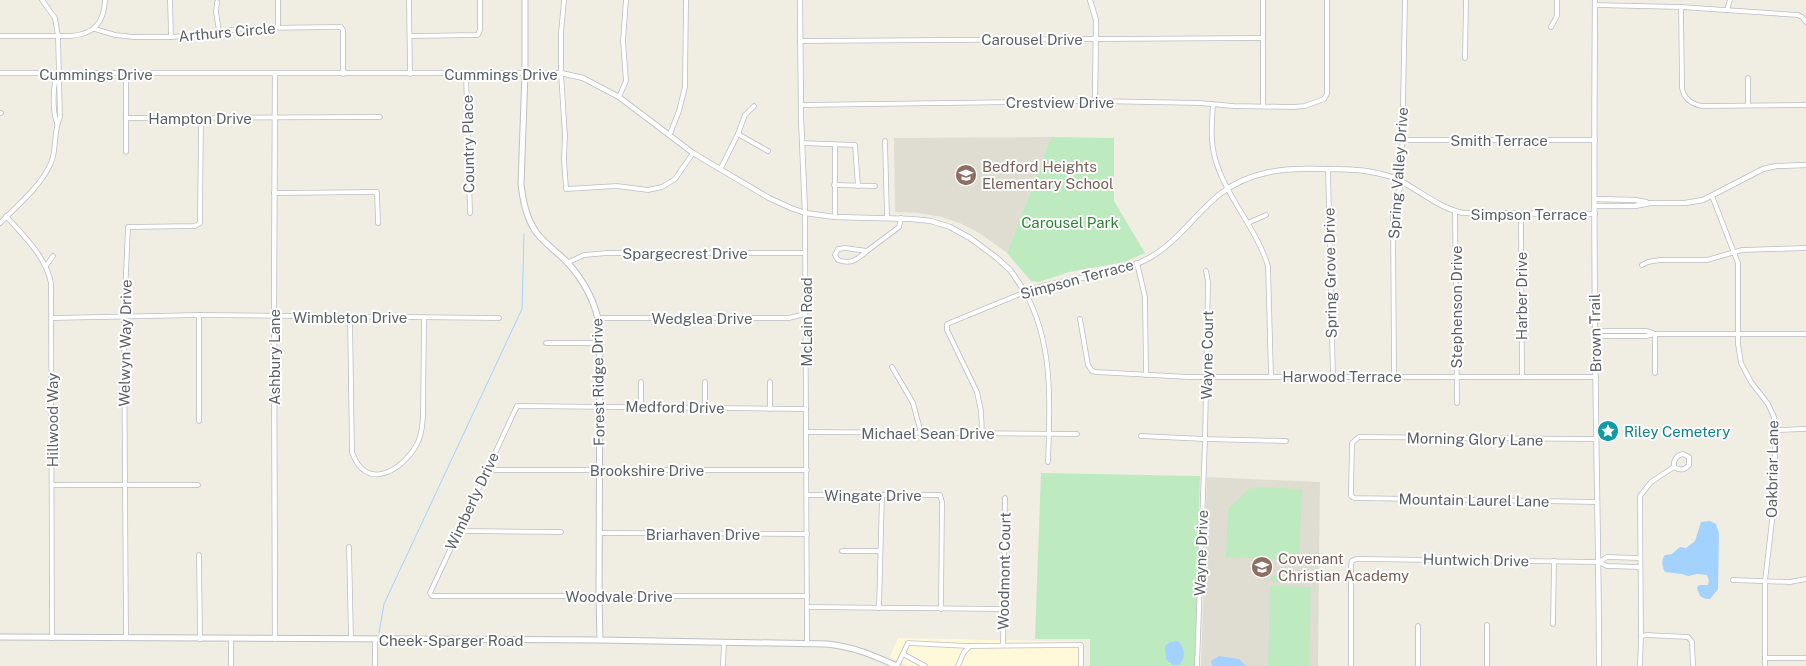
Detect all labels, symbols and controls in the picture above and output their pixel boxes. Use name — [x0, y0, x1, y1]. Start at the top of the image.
street label: Arthurs Circle — [178, 19, 276, 45]
street label: Carousel Drive — [981, 31, 1083, 48]
street label: Cummings Drive — [39, 66, 153, 83]
street label: Cummings Drive — [444, 66, 558, 83]
street label: Crestview Drive — [1006, 94, 1114, 111]
street label: Country Place — [459, 95, 477, 193]
street label: Spring Valley Drive — [1385, 107, 1411, 239]
street label: Hampton Drive — [148, 110, 252, 127]
street label: Smith Terrace — [1450, 132, 1548, 149]
place label: Bedford Heights Elementary School — [982, 158, 1114, 192]
school or university icon: Bedford Heights Elementary School — [954, 163, 978, 187]
street label: Simpson Terrace — [1471, 206, 1587, 223]
street label: Spring Grove Drive — [1320, 208, 1340, 338]
park label: Carousel Park — [1021, 214, 1119, 231]
street label: Spargecrest Drive — [622, 245, 748, 262]
street label: Stephenson Drive — [1448, 246, 1465, 368]
street label: Harber Drive — [1513, 252, 1530, 340]
street label: Simpson Terrace — [1018, 256, 1136, 302]
street label: McLain Road — [798, 277, 815, 367]
street label: Welwyn Way Drive — [115, 279, 135, 407]
street label: Brown Trail — [1586, 293, 1604, 373]
street label: Ashbury Lane — [266, 309, 283, 405]
street label: Wimbleton Drive — [293, 309, 407, 326]
street label: Wedglea Drive — [652, 310, 752, 327]
street label: Wayne Court — [1198, 310, 1216, 400]
street label: Forest Ridge Drive — [588, 318, 608, 446]
street label: Harwood Terrace — [1282, 368, 1402, 385]
street label: Hillwood Way — [44, 373, 61, 467]
street label: Medford Drive — [625, 398, 725, 416]
place icon: Riley Cemetery — [1596, 419, 1620, 443]
street label: Oakbriar Lane — [1763, 420, 1781, 518]
place label: Riley Cemetery — [1624, 423, 1730, 440]
street label: Michael Sean Drive — [861, 425, 995, 442]
street label: Morning Glory Lane — [1406, 429, 1544, 449]
street label: Wimberly Drive — [442, 449, 502, 553]
street label: Brookshire Drive — [590, 462, 704, 479]
street label: Wingate Drive — [824, 487, 922, 504]
street label: Mountain Laurel Lane — [1398, 490, 1550, 510]
street label: Wayne Drive — [1191, 510, 1211, 596]
street label: Woodmont Court — [994, 512, 1014, 630]
street label: Briarhaven Drive — [646, 526, 760, 543]
place label: Covenant Christian Academy — [1278, 550, 1409, 584]
street label: Huntwich Drive — [1423, 551, 1529, 569]
school or university icon: Covenant Christian Academy — [1250, 555, 1274, 579]
street label: Woodvale Drive — [565, 588, 673, 605]
street label: Cheek-Sparger Road — [379, 632, 523, 649]

